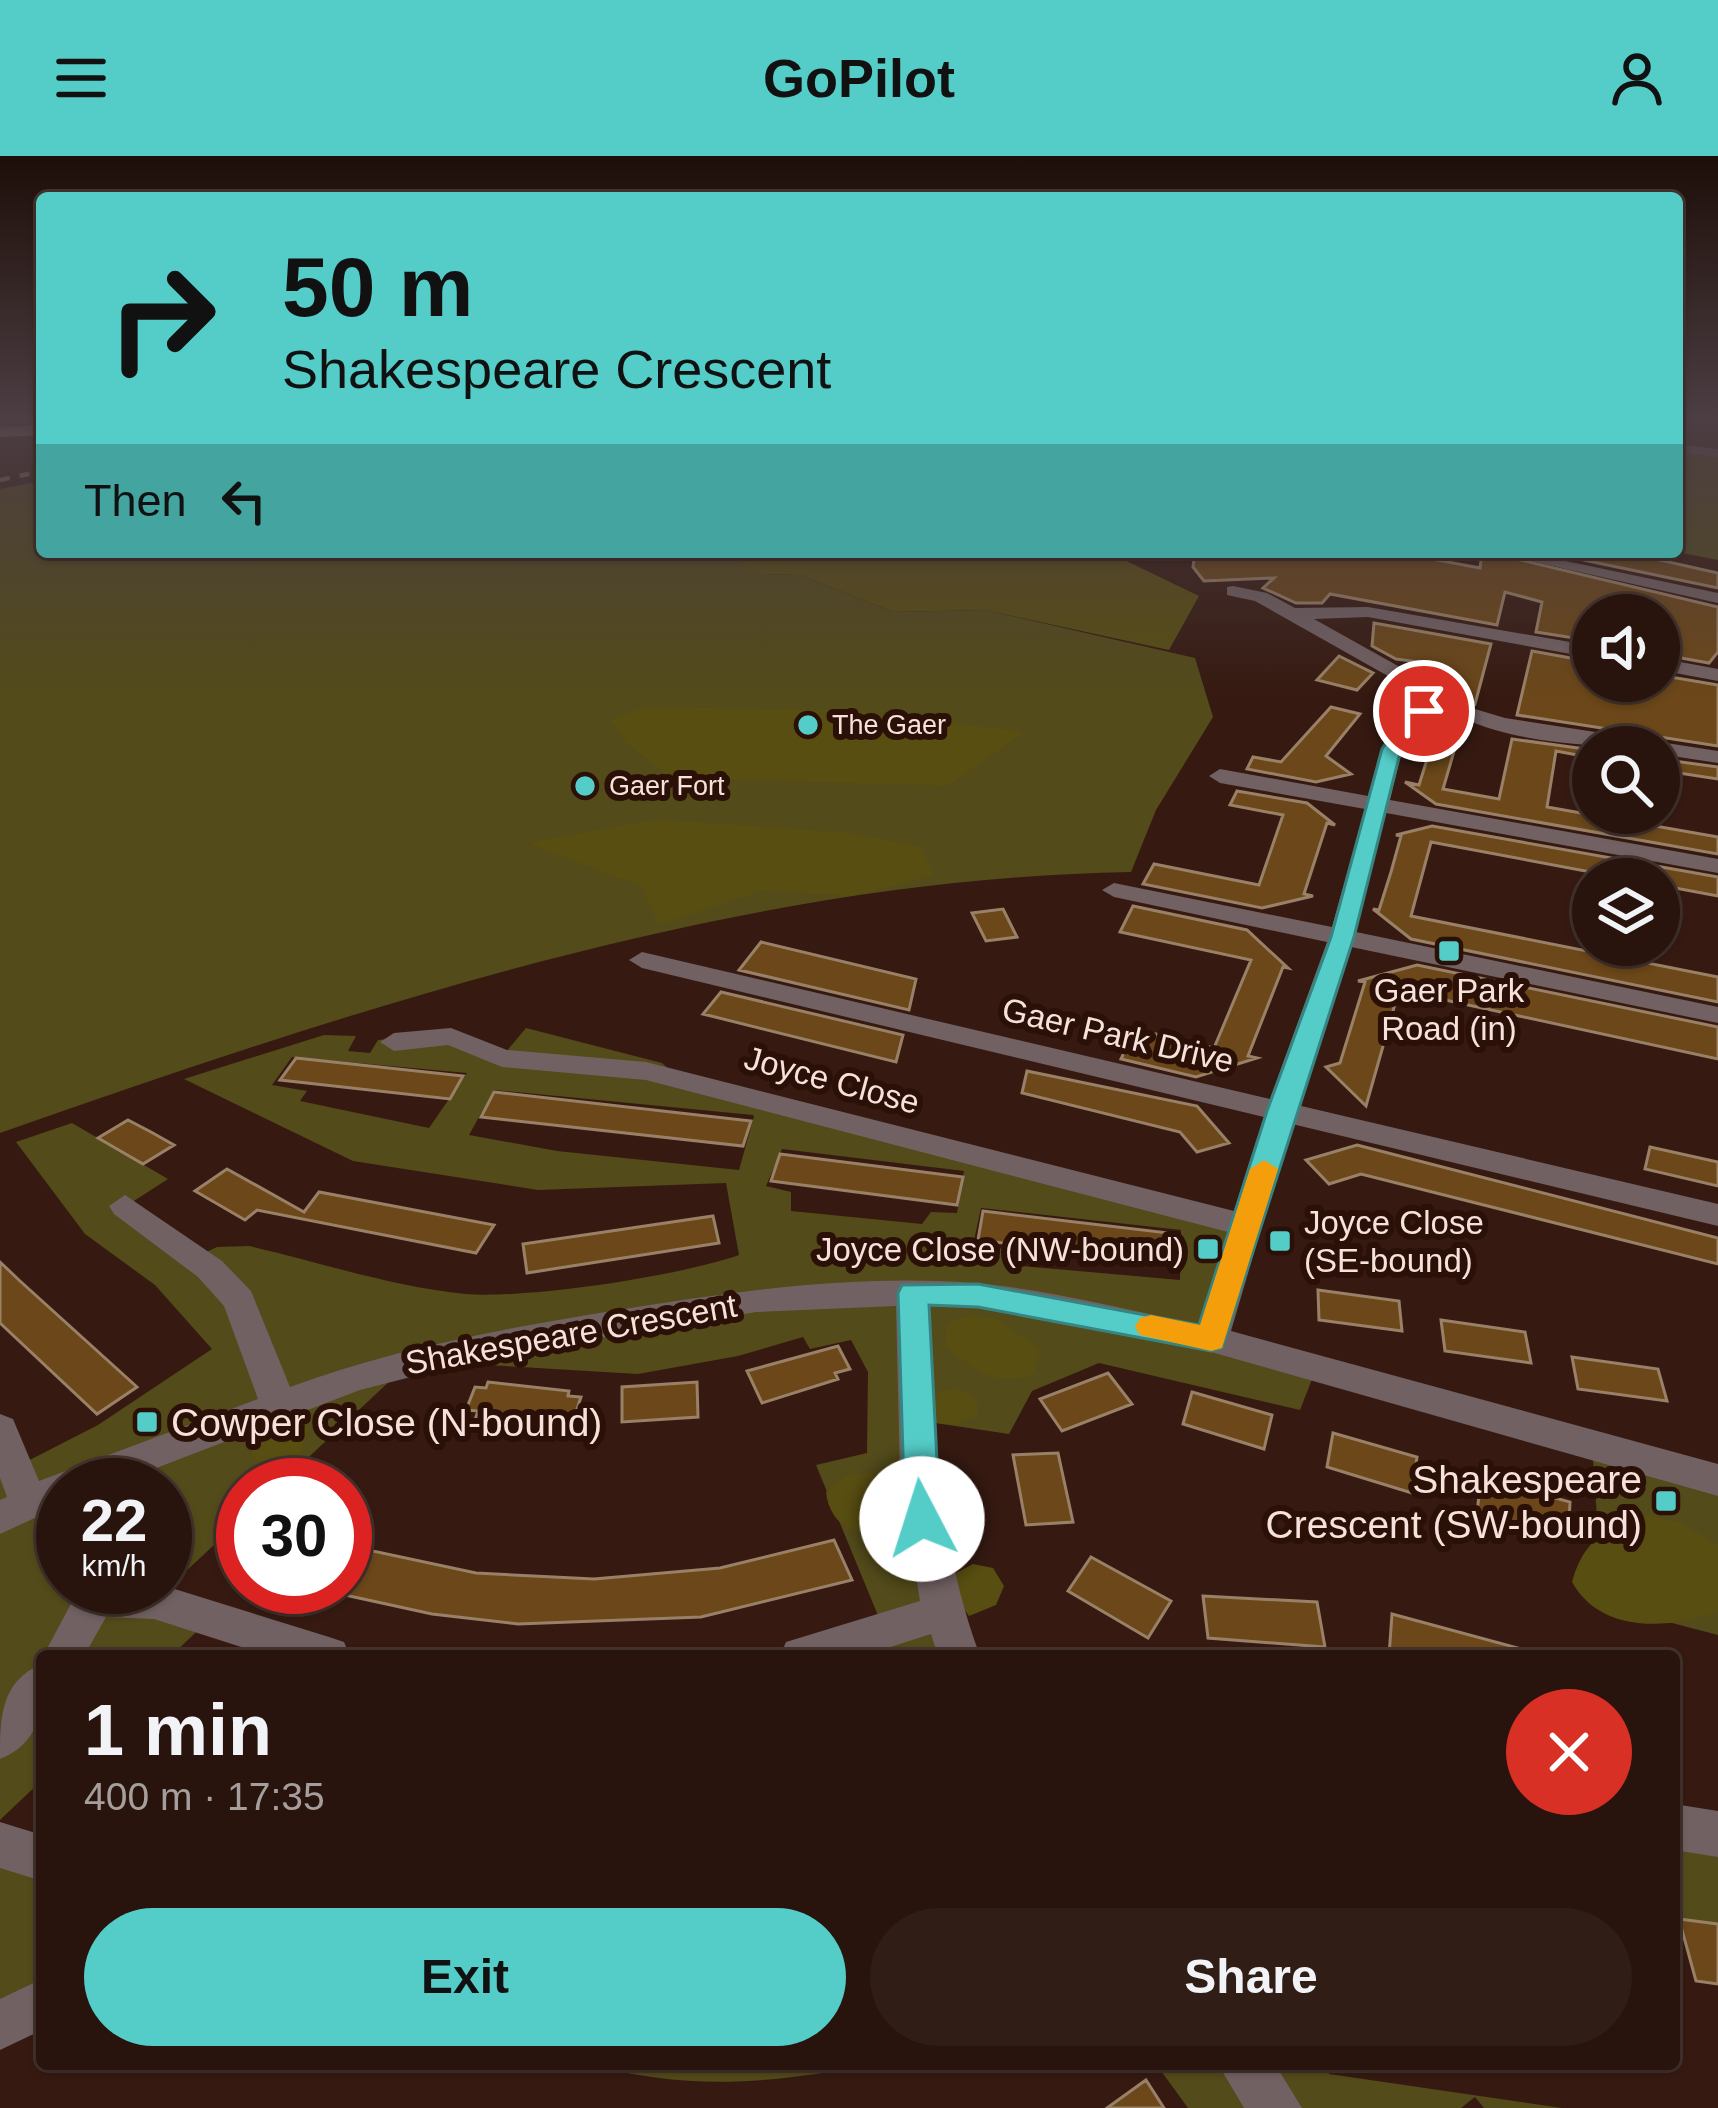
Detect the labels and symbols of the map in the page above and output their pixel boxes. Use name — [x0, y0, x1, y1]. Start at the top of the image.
pin — [1373, 660, 1475, 762]
place label: The Gaer — [832, 710, 946, 740]
marker: The Gaer — [795, 712, 821, 738]
place label: Gaer Fort — [609, 771, 725, 801]
marker: Gaer Fort — [572, 773, 598, 799]
marker: Gaer Park Road (in) — [1436, 938, 1462, 964]
place label: Gaer Park Road (in) — [1374, 972, 1525, 1047]
street label: Gaer Park Drive — [999, 990, 1237, 1080]
street label: Joyce Close — [740, 1039, 924, 1121]
place label: Joyce Close (SE-bound) — [1304, 1204, 1484, 1279]
marker: Joyce Close (SE-bound) — [1267, 1228, 1293, 1254]
place label: Joyce Close (NW-bound) — [816, 1231, 1184, 1268]
marker: Joyce Close (NW-bound) — [1195, 1236, 1221, 1262]
street label: Shakespeare Crescent — [402, 1287, 740, 1381]
place label: Cowper Close (N-bound) — [171, 1401, 602, 1444]
marker: Cowper Close (N-bound) — [134, 1409, 160, 1435]
position arrow — [859, 1456, 985, 1582]
speed limit sign: 30 — [216, 1458, 372, 1614]
place label: Shakespeare Crescent (SW-bound) — [1266, 1458, 1642, 1546]
marker: Shakespeare Crescent (SW-bound) — [1653, 1488, 1679, 1514]

